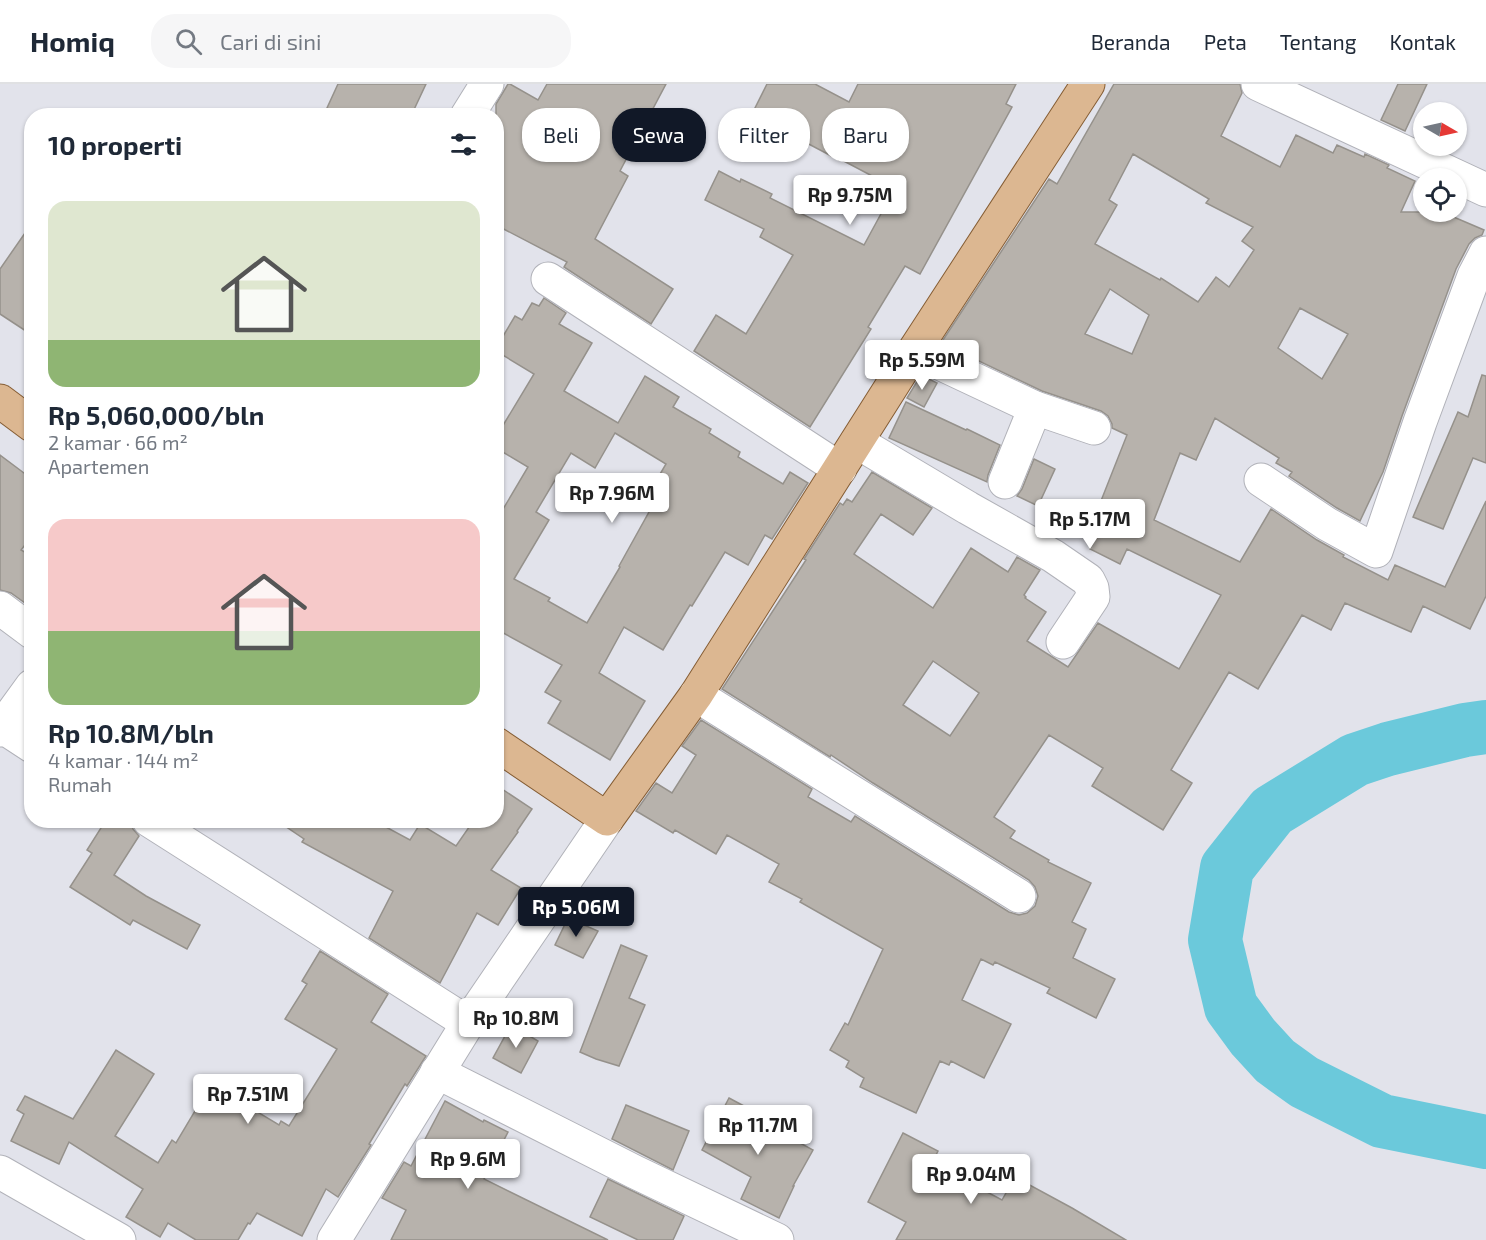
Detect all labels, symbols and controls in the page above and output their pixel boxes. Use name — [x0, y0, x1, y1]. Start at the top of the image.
search box — [151, 14, 571, 68]
text: Homiq — [30, 24, 115, 58]
icon: search — [172, 25, 205, 58]
text: Cari di sini — [220, 28, 322, 54]
text: Beranda — [1091, 29, 1171, 54]
text: Peta — [1204, 29, 1247, 54]
text: Tentang — [1280, 29, 1357, 54]
text: Kontak — [1390, 29, 1456, 54]
north arrow — [1413, 102, 1467, 156]
map controls — [1413, 102, 1467, 222]
chip: Beli — [522, 108, 600, 162]
chip: Sewa — [612, 108, 706, 162]
chip: Filter — [718, 108, 810, 162]
chip: Baru — [822, 108, 909, 162]
icon: filters — [447, 128, 480, 161]
text: 10 properti — [48, 129, 182, 160]
button: locate — [1413, 168, 1467, 222]
pin: Rp 9.75M — [788, 175, 912, 226]
text: Rp 9.75M — [807, 182, 893, 206]
icon: home — [210, 240, 318, 348]
pin: Rp 5.59M — [860, 340, 984, 391]
text: Rp 5.59M — [879, 347, 965, 371]
text: Rp 5,060,000/bln — [48, 399, 264, 430]
text: 2 kamar · 66 m² — [48, 430, 188, 454]
text: Apartemen — [48, 454, 149, 478]
pin: Rp 7.96M — [550, 473, 674, 524]
text: Rp 7.96M — [569, 480, 655, 504]
pin: Rp 5.17M — [1028, 499, 1152, 550]
text: Rp 5.17M — [1049, 506, 1131, 530]
icon: home — [210, 558, 318, 666]
text: Rp 10.8M/bln — [48, 717, 214, 748]
text: 4 kamar · 144 m² — [48, 748, 198, 772]
text: Rumah — [48, 772, 112, 796]
pin: Rp 5.06M — [514, 887, 638, 938]
text: Rp 5.06M — [532, 894, 620, 918]
pin: Rp 10.8M — [454, 998, 578, 1049]
text: Rp 10.8M — [473, 1005, 559, 1029]
pin: Rp 7.51M — [186, 1074, 310, 1125]
text: Rp 7.51M — [207, 1081, 289, 1105]
pin: Rp 11.7M — [696, 1105, 820, 1156]
text: Rp 11.7M — [718, 1112, 798, 1136]
pin: Rp 9.6M — [413, 1139, 523, 1190]
text: Rp 9.6M — [430, 1146, 506, 1170]
pin: Rp 9.04M — [909, 1154, 1033, 1205]
text: Rp 9.04M — [926, 1161, 1016, 1185]

